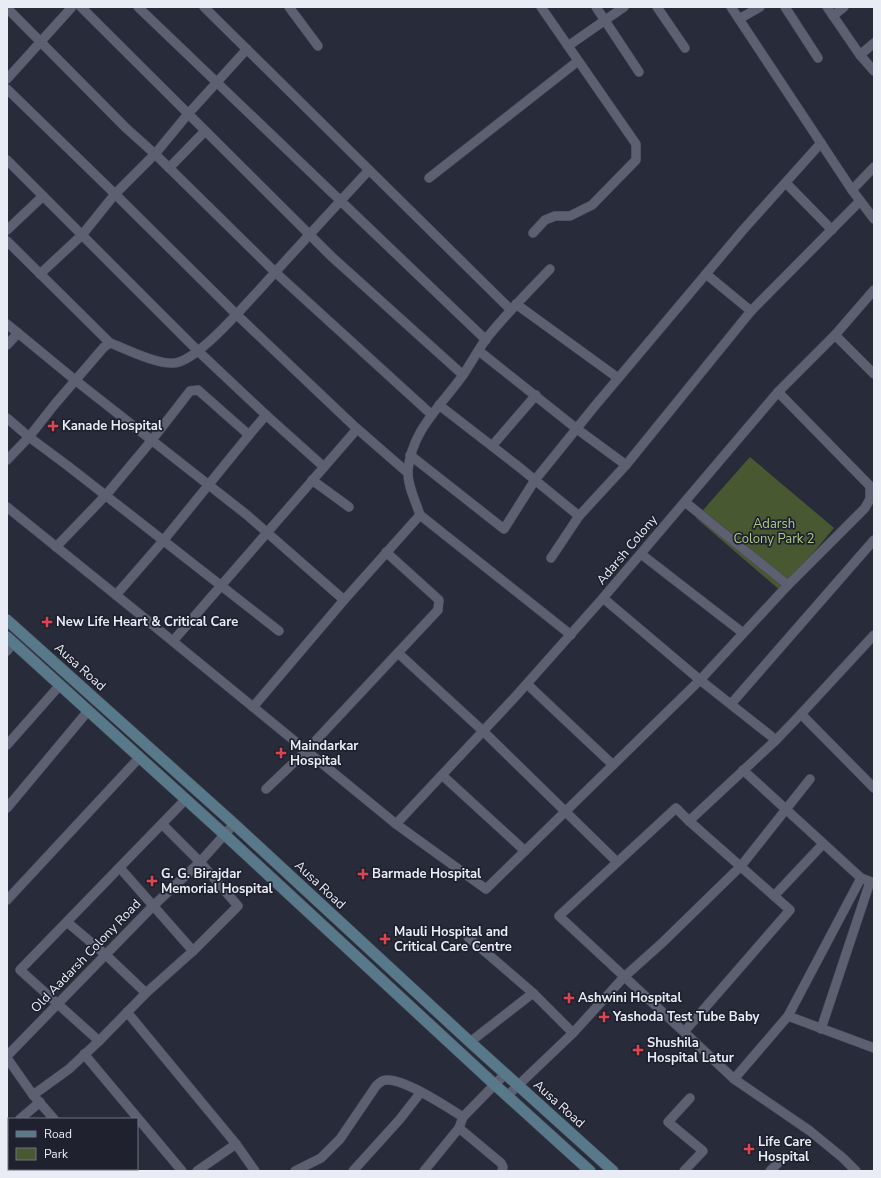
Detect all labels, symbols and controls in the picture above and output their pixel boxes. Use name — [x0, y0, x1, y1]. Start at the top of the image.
place label: Kanade Hospital — [62, 417, 163, 435]
marker: Kanade Hospital — [47, 420, 59, 432]
street label: Adarsh Colony — [592, 511, 662, 589]
park label: Adarsh Colony Park 2 — [734, 515, 814, 548]
place label: New Life Heart & Critical Care — [56, 613, 238, 631]
marker: New Life Heart & Critical Care — [41, 616, 53, 628]
street label: Ausa Road — [50, 639, 110, 695]
place label: Maindarkar Hospital — [290, 737, 359, 770]
marker: Maindarkar Hospital — [275, 747, 287, 759]
street label: Ausa Road — [291, 857, 349, 913]
place label: G. G. Birajdar Memorial Hospital — [161, 865, 273, 898]
place label: Barmade Hospital — [372, 865, 482, 883]
marker: Barmade Hospital — [357, 868, 369, 880]
marker: G. G. Birajdar Memorial Hospital — [146, 875, 158, 887]
street label: Old Aadarsh Colony Road — [27, 895, 145, 1017]
place label: Mauli Hospital and Critical Care Centre — [394, 923, 512, 956]
marker: Mauli Hospital and Critical Care Centre — [379, 933, 391, 945]
place label: Ashwini Hospital — [578, 989, 682, 1007]
marker: Ashwini Hospital — [563, 992, 575, 1004]
place label: Yashoda Test Tube Baby — [612, 1008, 760, 1026]
marker: Yashoda Test Tube Baby — [598, 1011, 610, 1023]
place label: Shushila Hospital Latur — [647, 1034, 735, 1067]
marker: Shushila Hospital Latur — [632, 1044, 644, 1056]
street label: Ausa Road — [529, 1076, 589, 1132]
legend — [8, 1118, 138, 1170]
text: Road — [44, 1126, 72, 1142]
place label: Life Care Hospital — [758, 1133, 811, 1166]
marker: Life Care Hospital — [743, 1143, 755, 1155]
text: Park — [44, 1146, 69, 1162]

